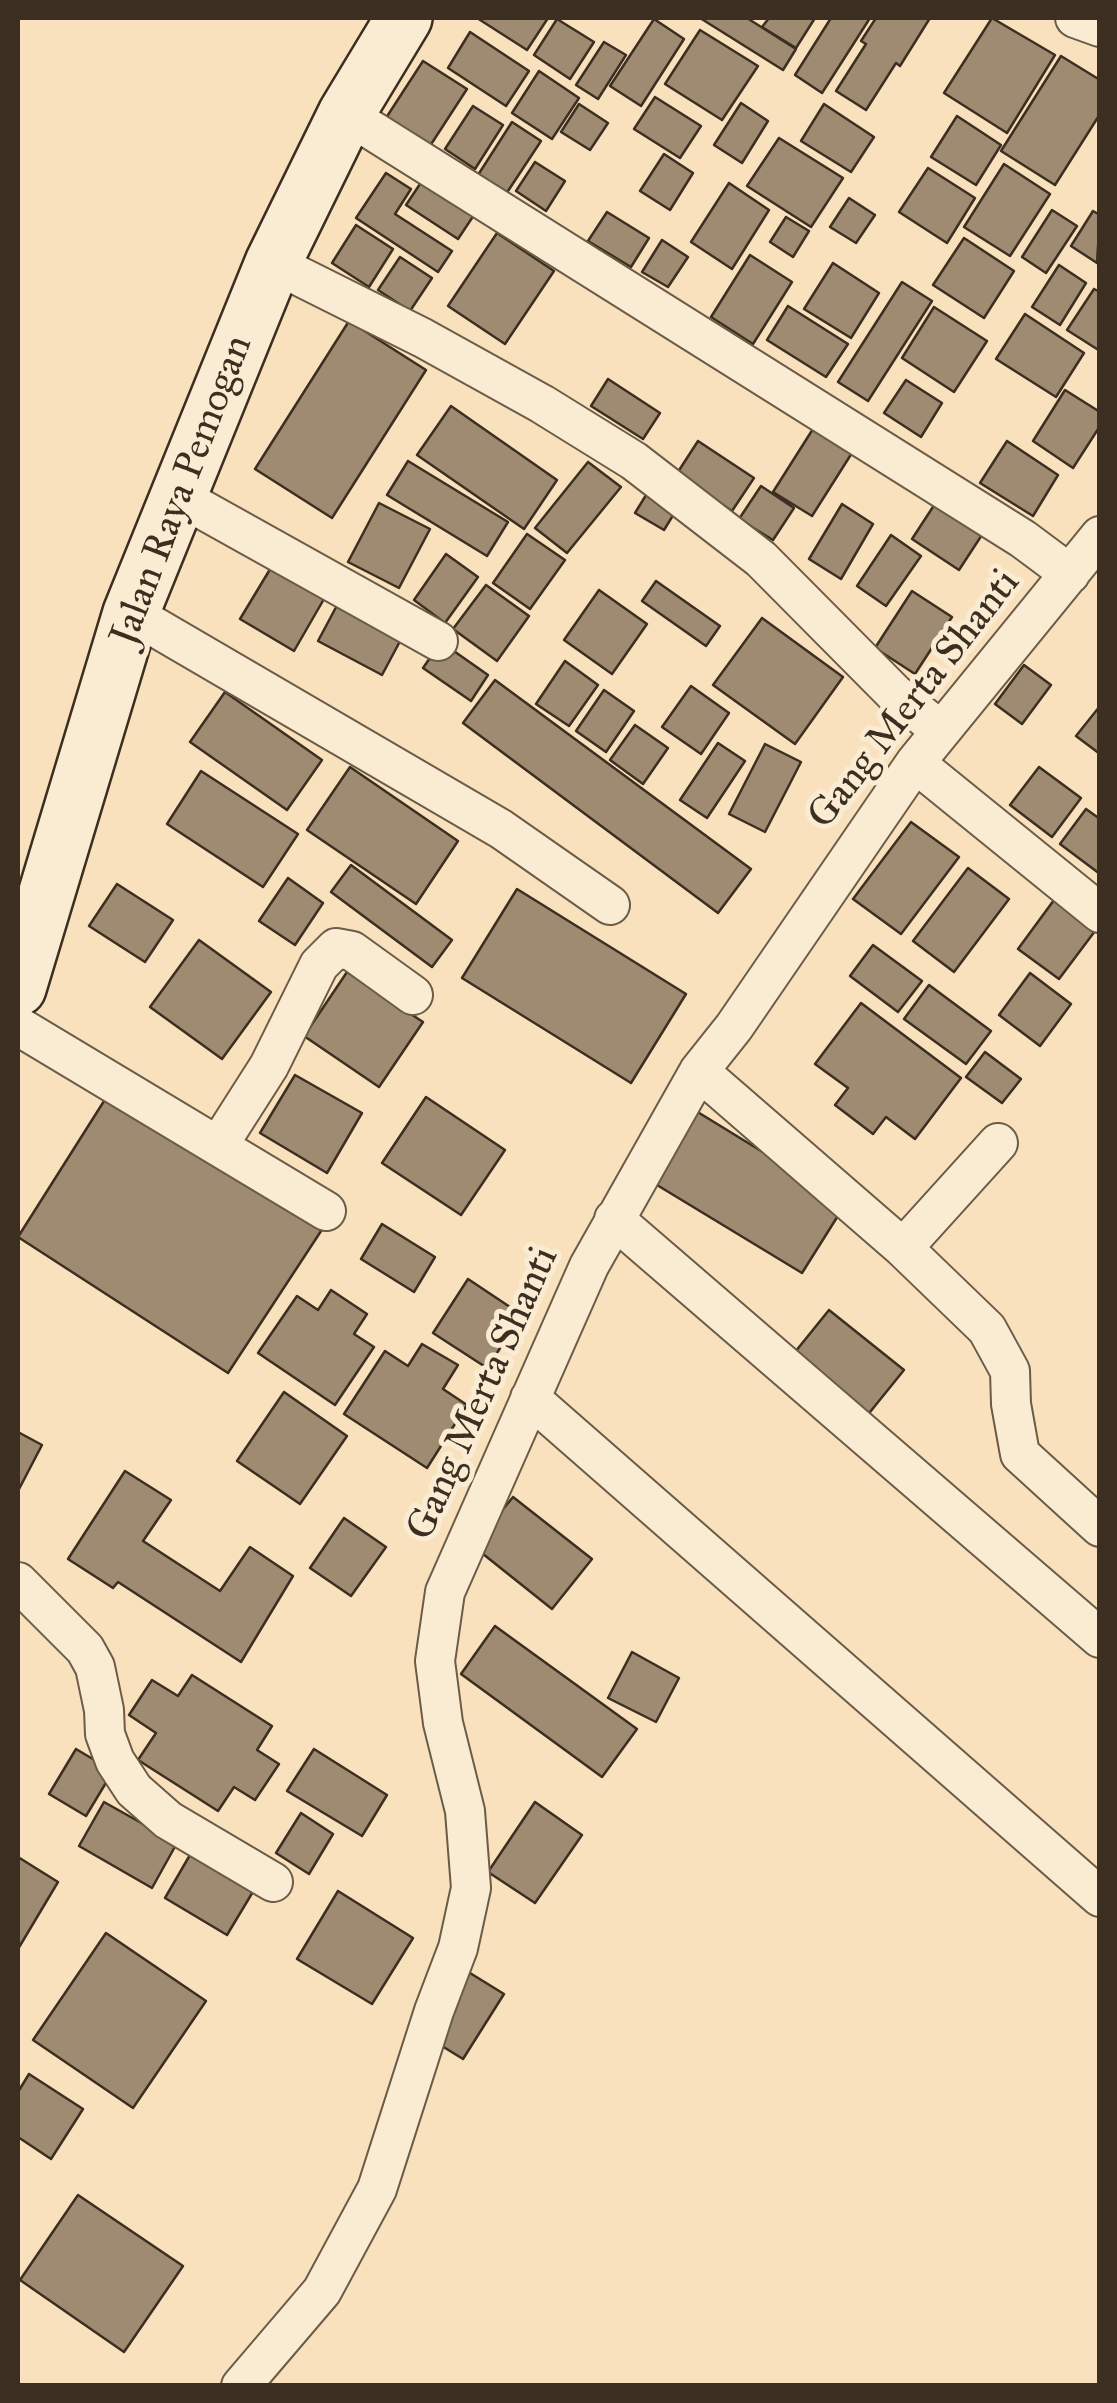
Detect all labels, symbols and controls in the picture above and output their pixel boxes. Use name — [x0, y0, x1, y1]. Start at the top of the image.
street label: Jalan Raya Pemogan — [102, 329, 264, 653]
street label: Gang Merta Shanti — [799, 561, 1031, 839]
street label: Gang Merta Shanti — [398, 1240, 570, 1548]

